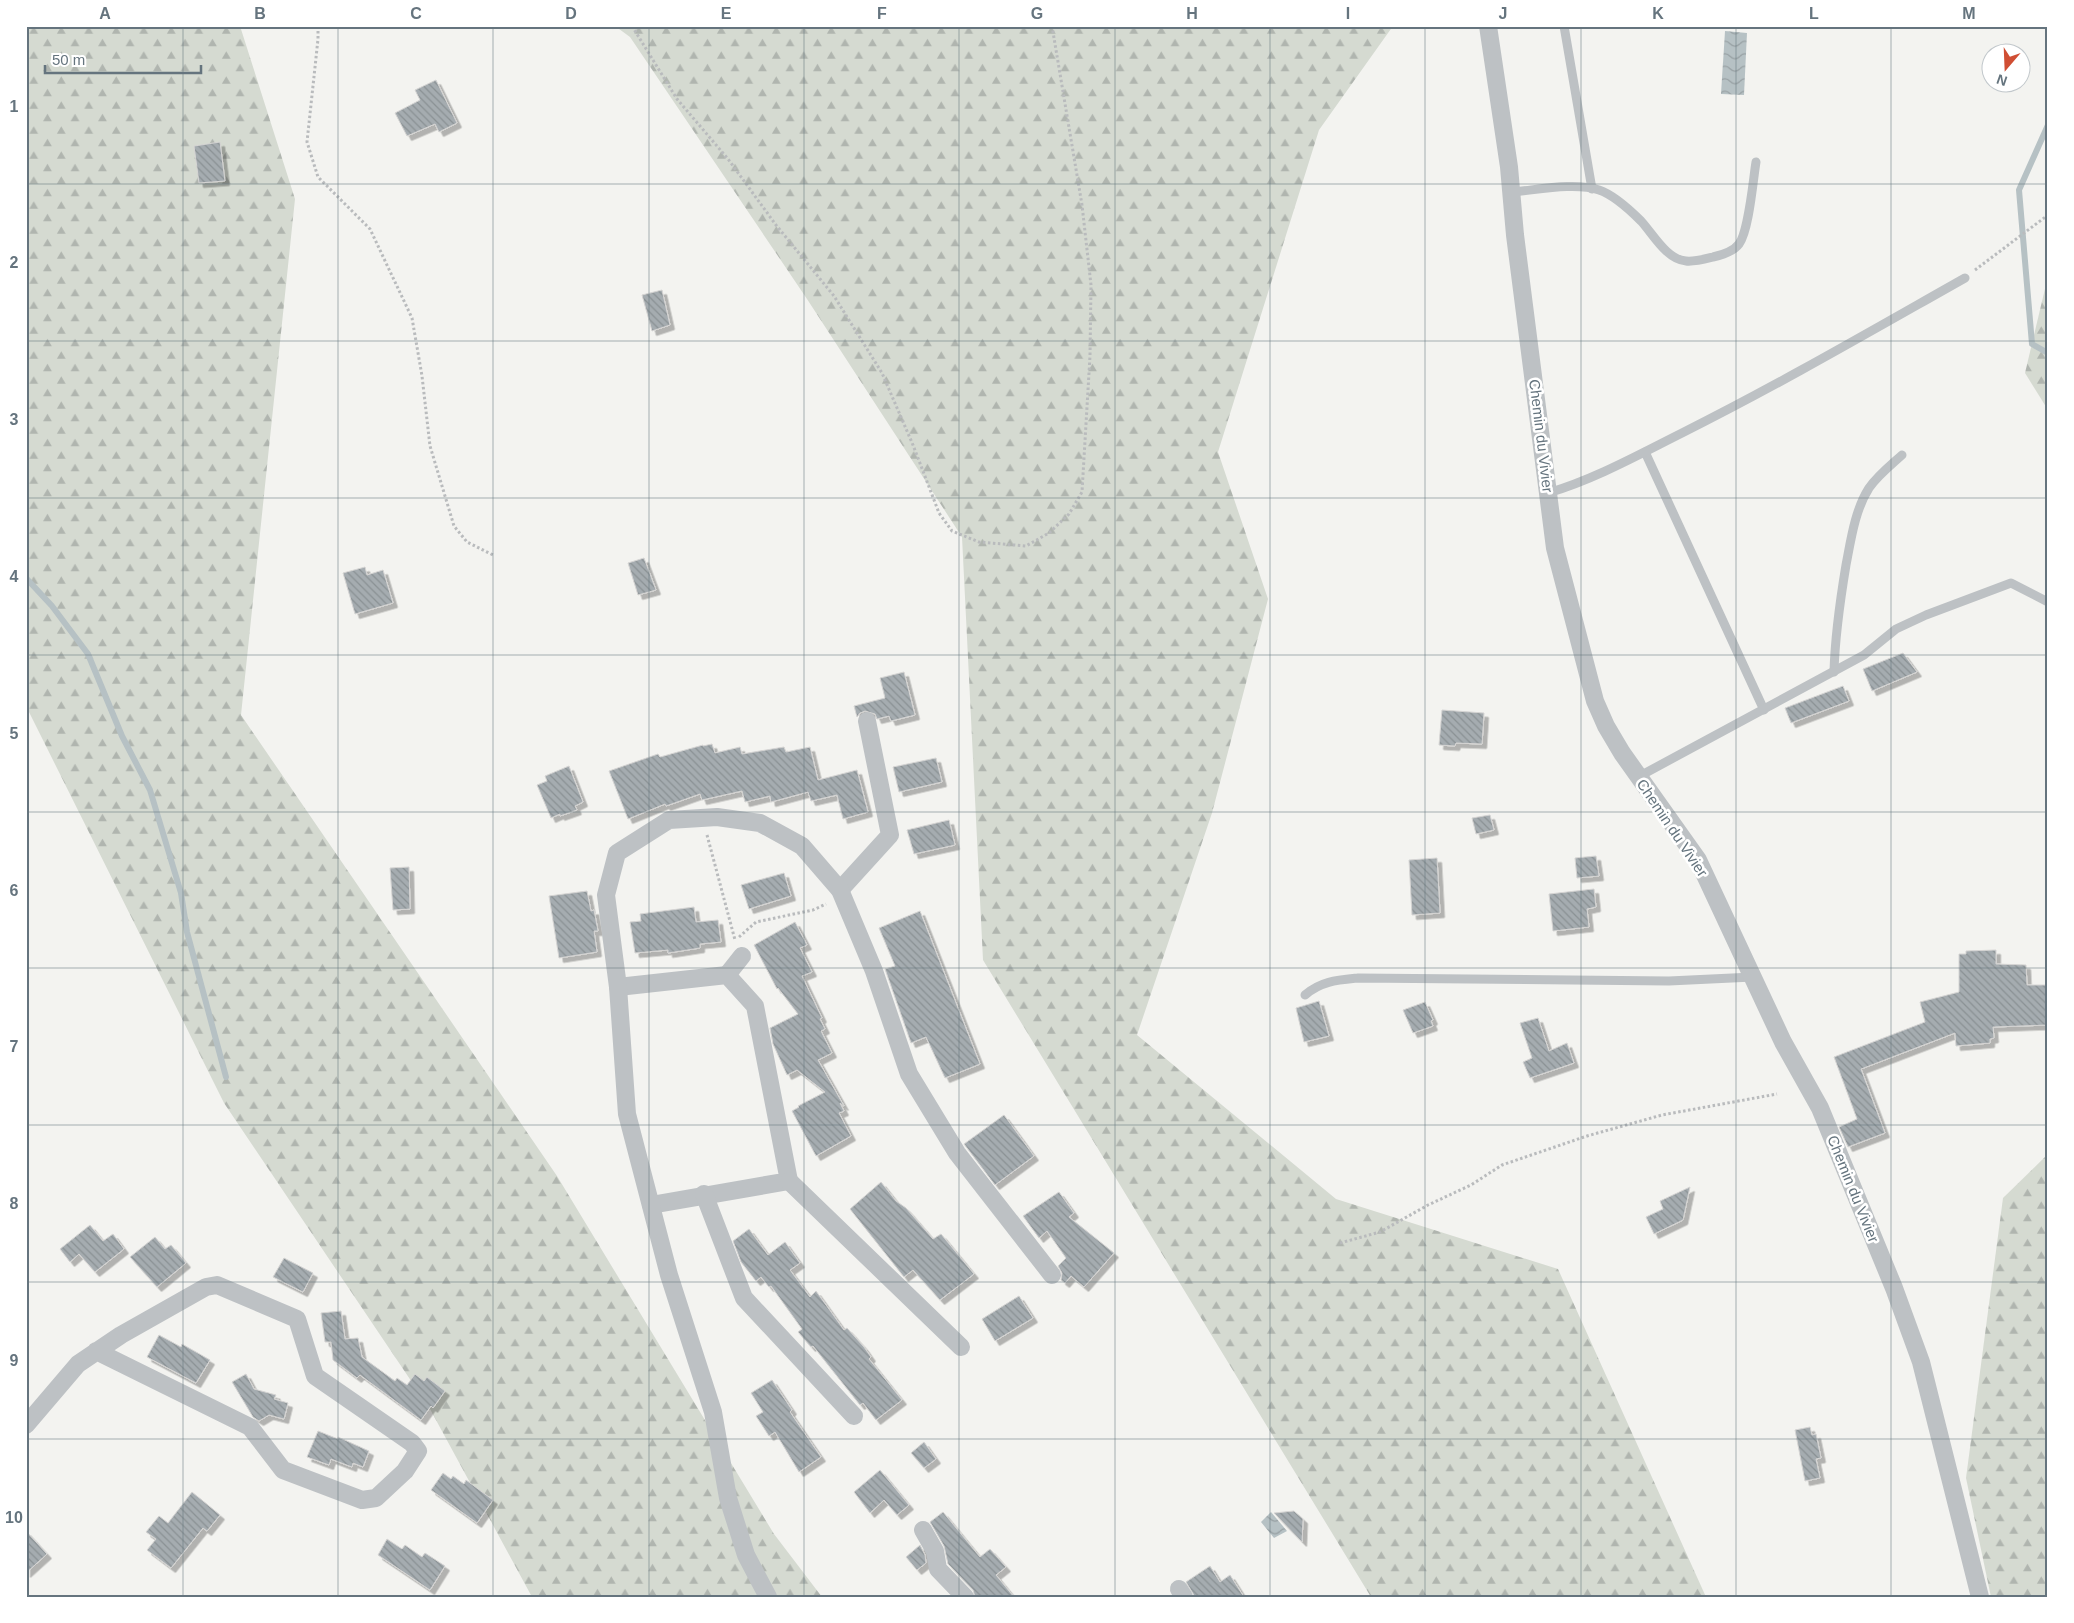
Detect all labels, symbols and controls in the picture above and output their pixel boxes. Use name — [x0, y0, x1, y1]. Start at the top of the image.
text: A — [99, 5, 111, 22]
text: B — [254, 5, 266, 22]
text: C — [410, 5, 422, 22]
text: D — [565, 5, 577, 22]
text: E — [721, 5, 732, 22]
text: F — [877, 5, 887, 22]
text: G — [1031, 5, 1043, 22]
text: H — [1186, 5, 1198, 22]
text: I — [1346, 5, 1350, 22]
text: J — [1499, 5, 1507, 22]
text: K — [1652, 5, 1664, 22]
text: L — [1809, 5, 1819, 22]
text: M — [1962, 5, 1976, 22]
scale bar — [45, 42, 201, 74]
north arrow — [1982, 42, 2032, 92]
text: 50 m — [52, 51, 85, 68]
text: N — [1994, 71, 2009, 90]
text: 1 — [10, 98, 19, 115]
text: 2 — [10, 254, 19, 271]
street label: Chemin du Vivier — [1526, 378, 1557, 494]
text: 3 — [10, 411, 19, 428]
text: 4 — [10, 568, 19, 585]
text: 5 — [10, 725, 19, 742]
street label: Chemin du Vivier — [1634, 776, 1711, 880]
text: 6 — [10, 882, 19, 899]
text: 7 — [10, 1038, 19, 1055]
street label: Chemin du Vivier — [1824, 1133, 1883, 1245]
text: 8 — [10, 1195, 19, 1212]
text: 9 — [10, 1352, 19, 1369]
text: 10 — [5, 1509, 23, 1526]

